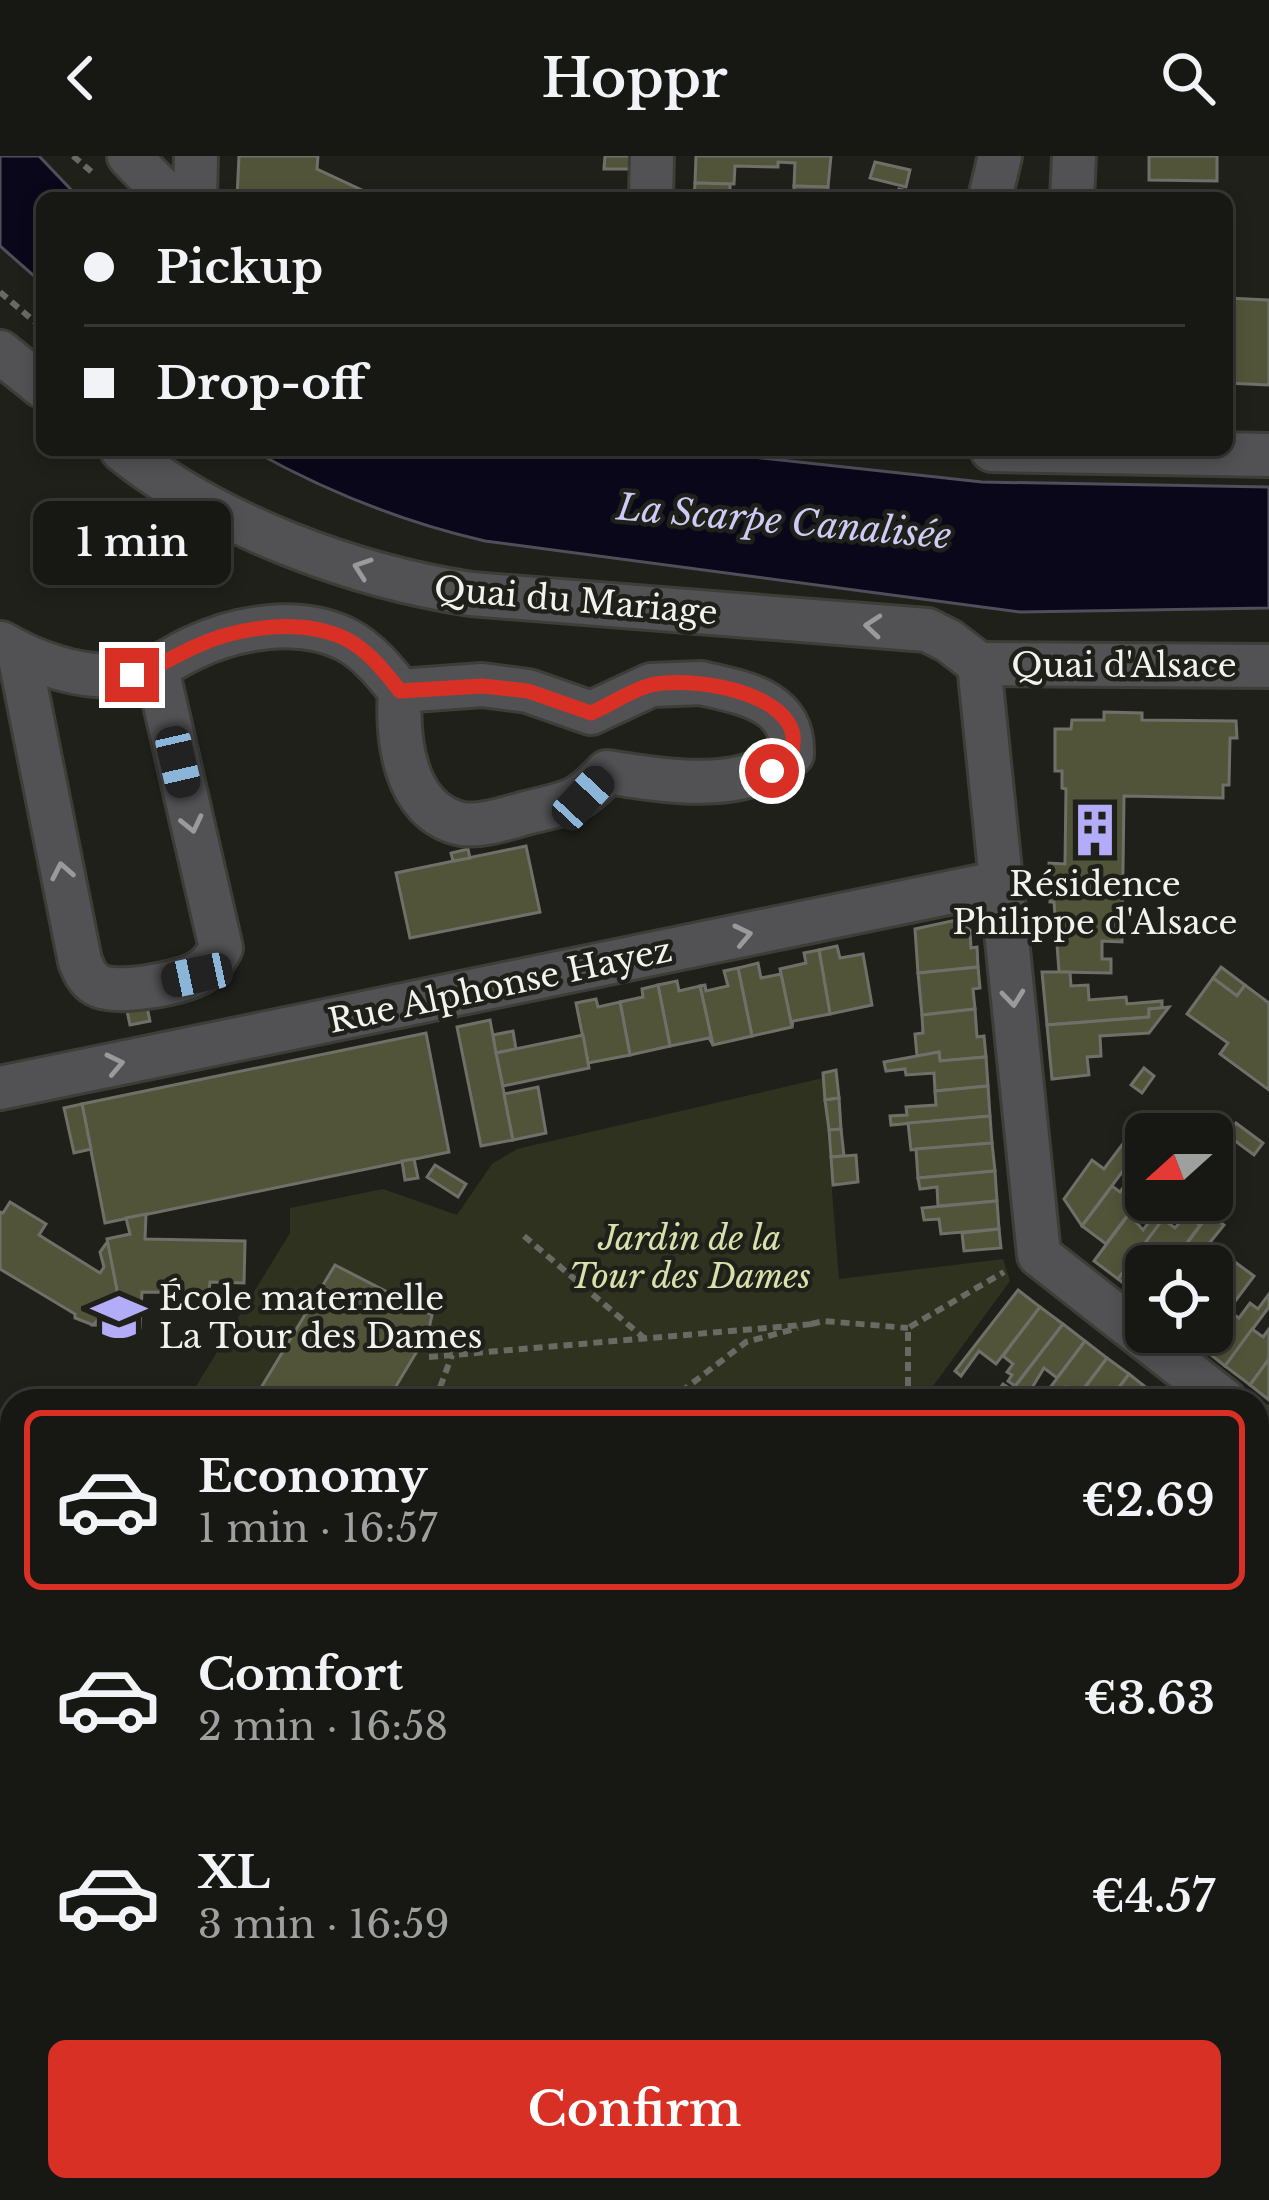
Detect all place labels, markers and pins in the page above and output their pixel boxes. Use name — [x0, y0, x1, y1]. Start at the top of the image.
building icon: Résidence Philippe d'Alsace — [1066, 801, 1124, 859]
place label: Résidence Philippe d'Alsace — [953, 864, 1237, 943]
place label: École maternelle La Tour des Dames — [159, 1278, 482, 1357]
school or university icon: École maternelle La Tour des Dames — [90, 1288, 148, 1346]

